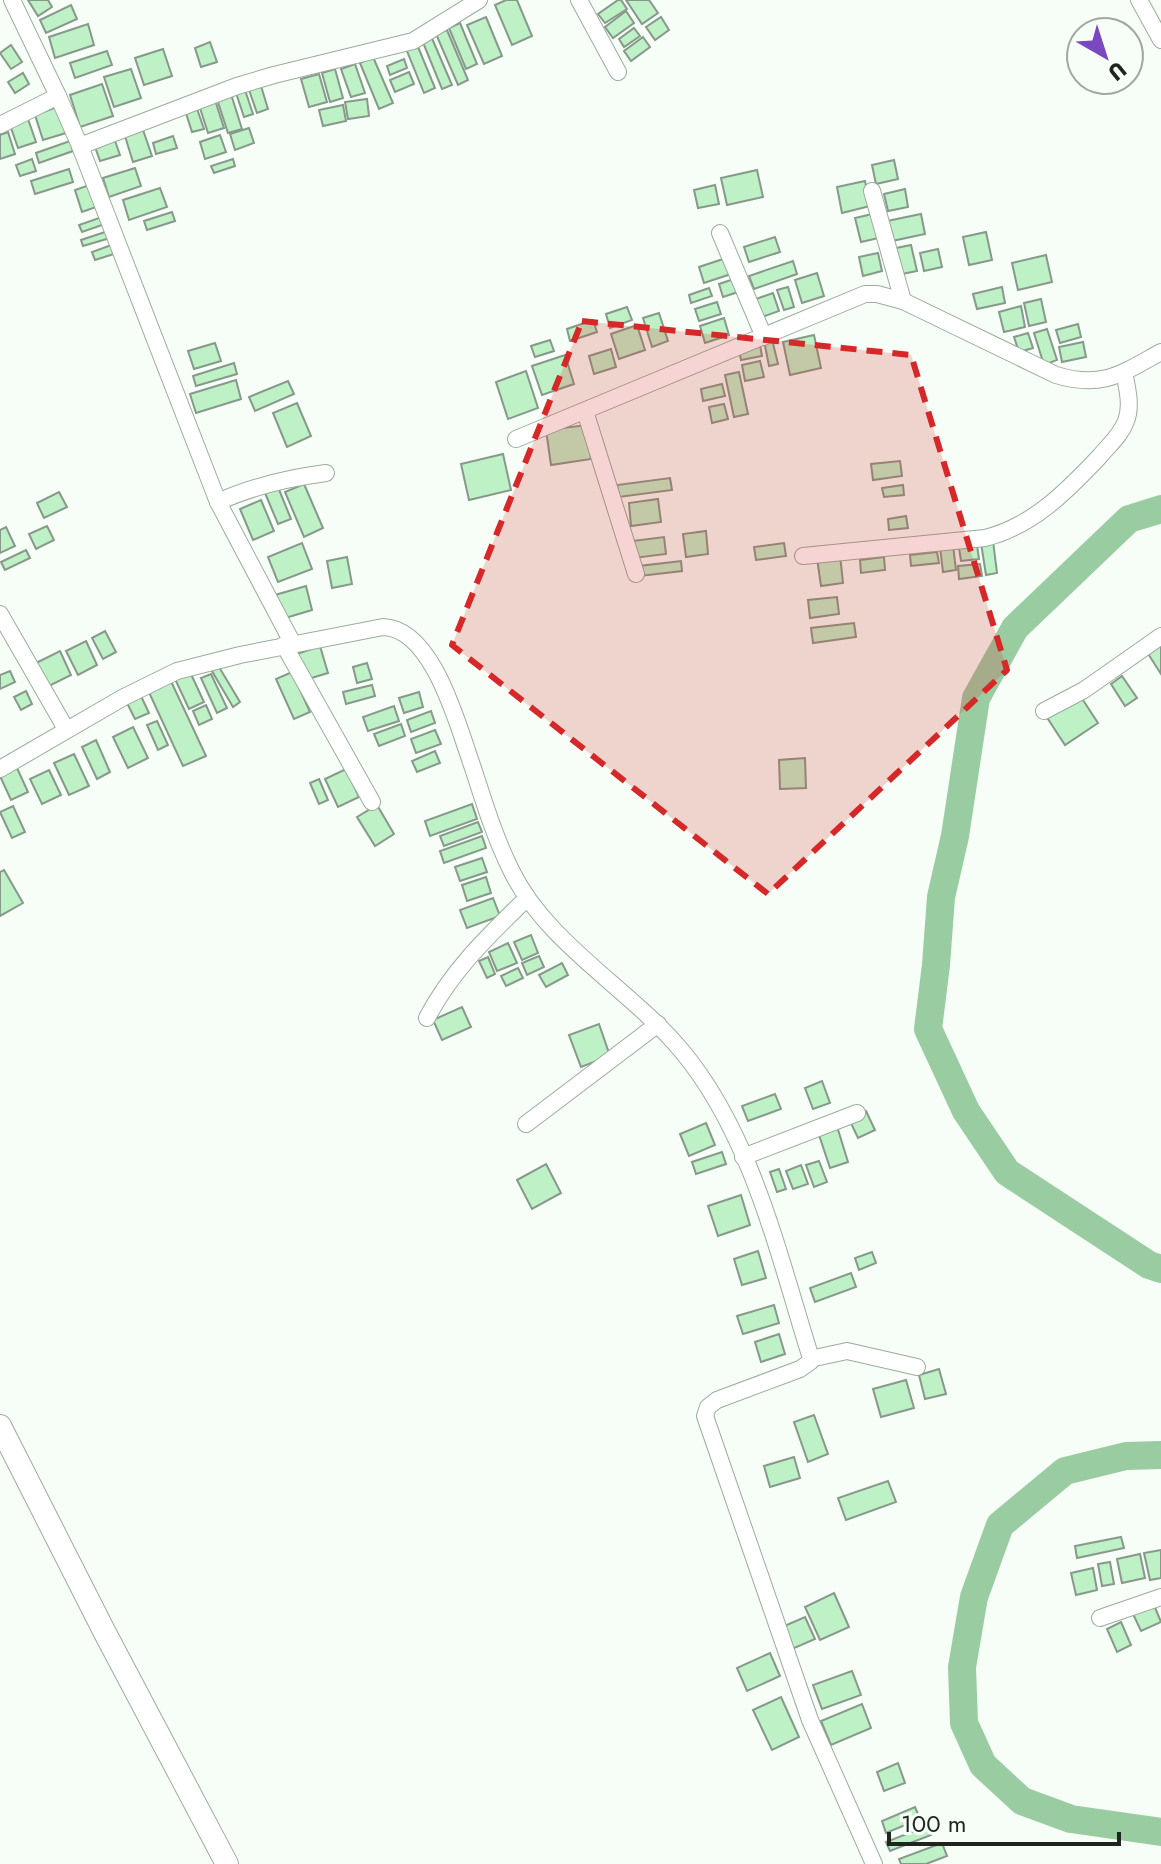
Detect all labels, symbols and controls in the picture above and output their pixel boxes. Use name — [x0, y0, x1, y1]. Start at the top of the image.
north arrow — [1065, 16, 1145, 96]
text: U — [1102, 54, 1134, 89]
scale bar — [889, 1796, 1119, 1846]
text: 100 m — [901, 1806, 967, 1841]

